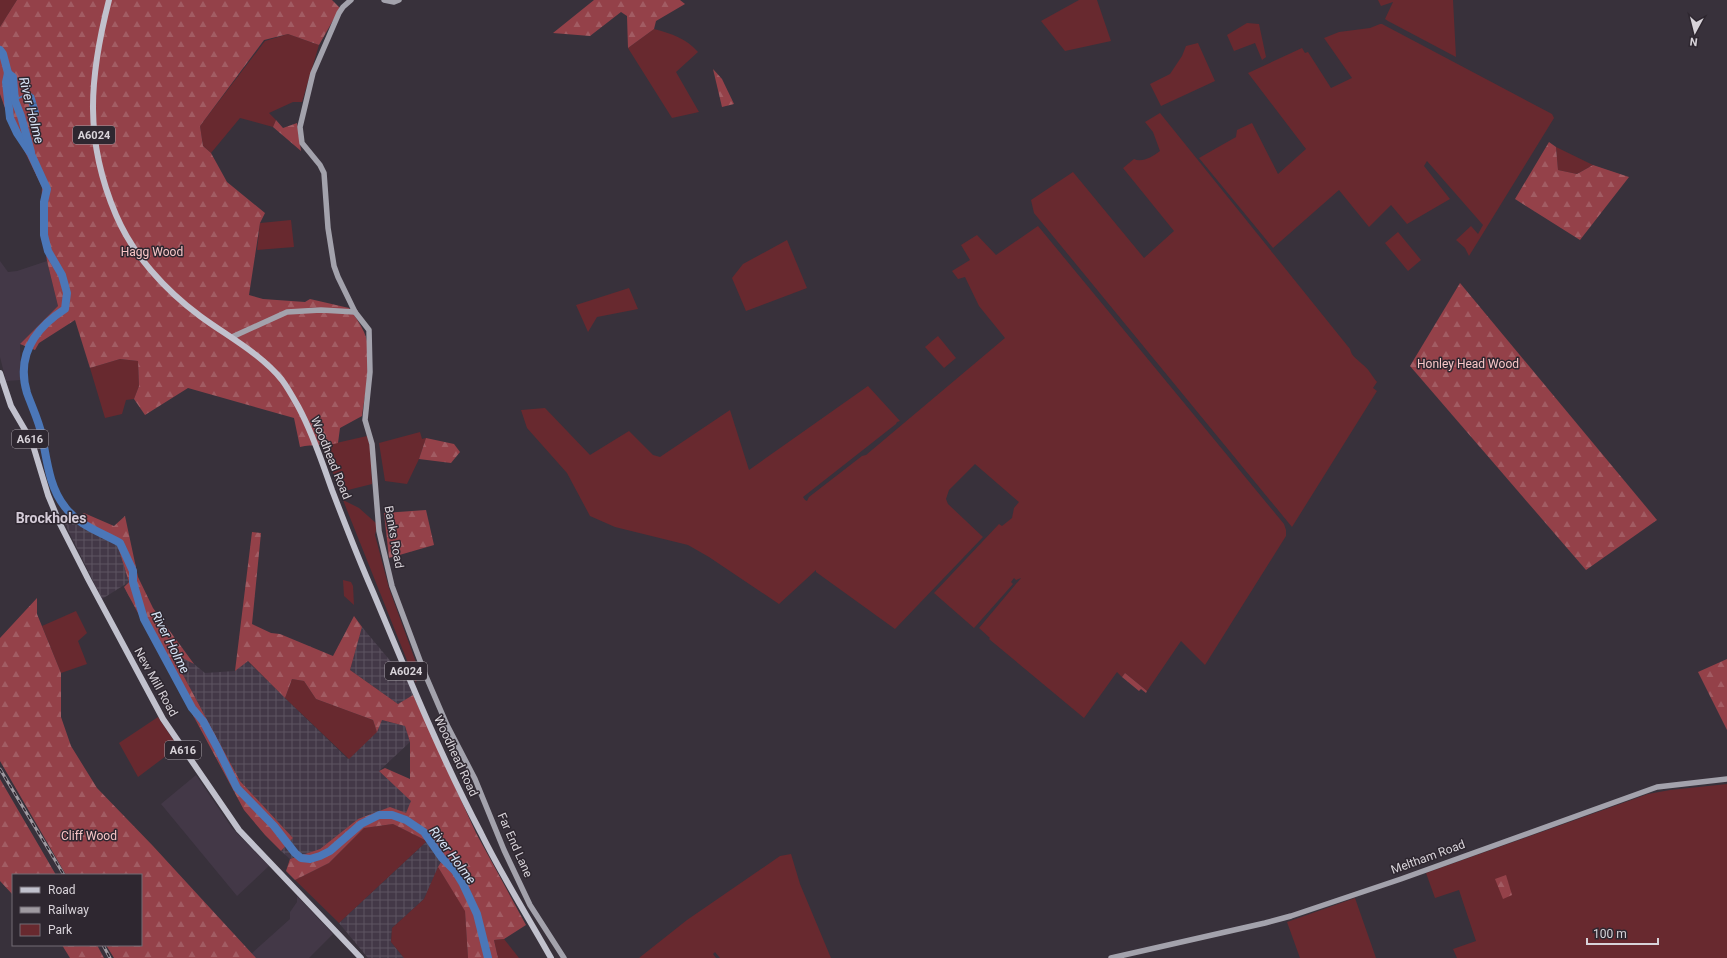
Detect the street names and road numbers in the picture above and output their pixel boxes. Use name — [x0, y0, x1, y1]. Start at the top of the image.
road number: A6024 — [73, 126, 115, 144]
street label: Woodhead Road — [308, 415, 354, 501]
road number: A616 — [12, 430, 48, 448]
street label: Banks Road — [382, 505, 406, 569]
street label: New Mill Road — [131, 645, 181, 719]
road number: A6024 — [385, 662, 427, 680]
street label: Woodhead Road — [431, 713, 481, 799]
road number: A616 — [165, 741, 201, 759]
street label: Far End Lane — [495, 811, 535, 879]
street label: Meltham Road — [1389, 837, 1467, 877]

